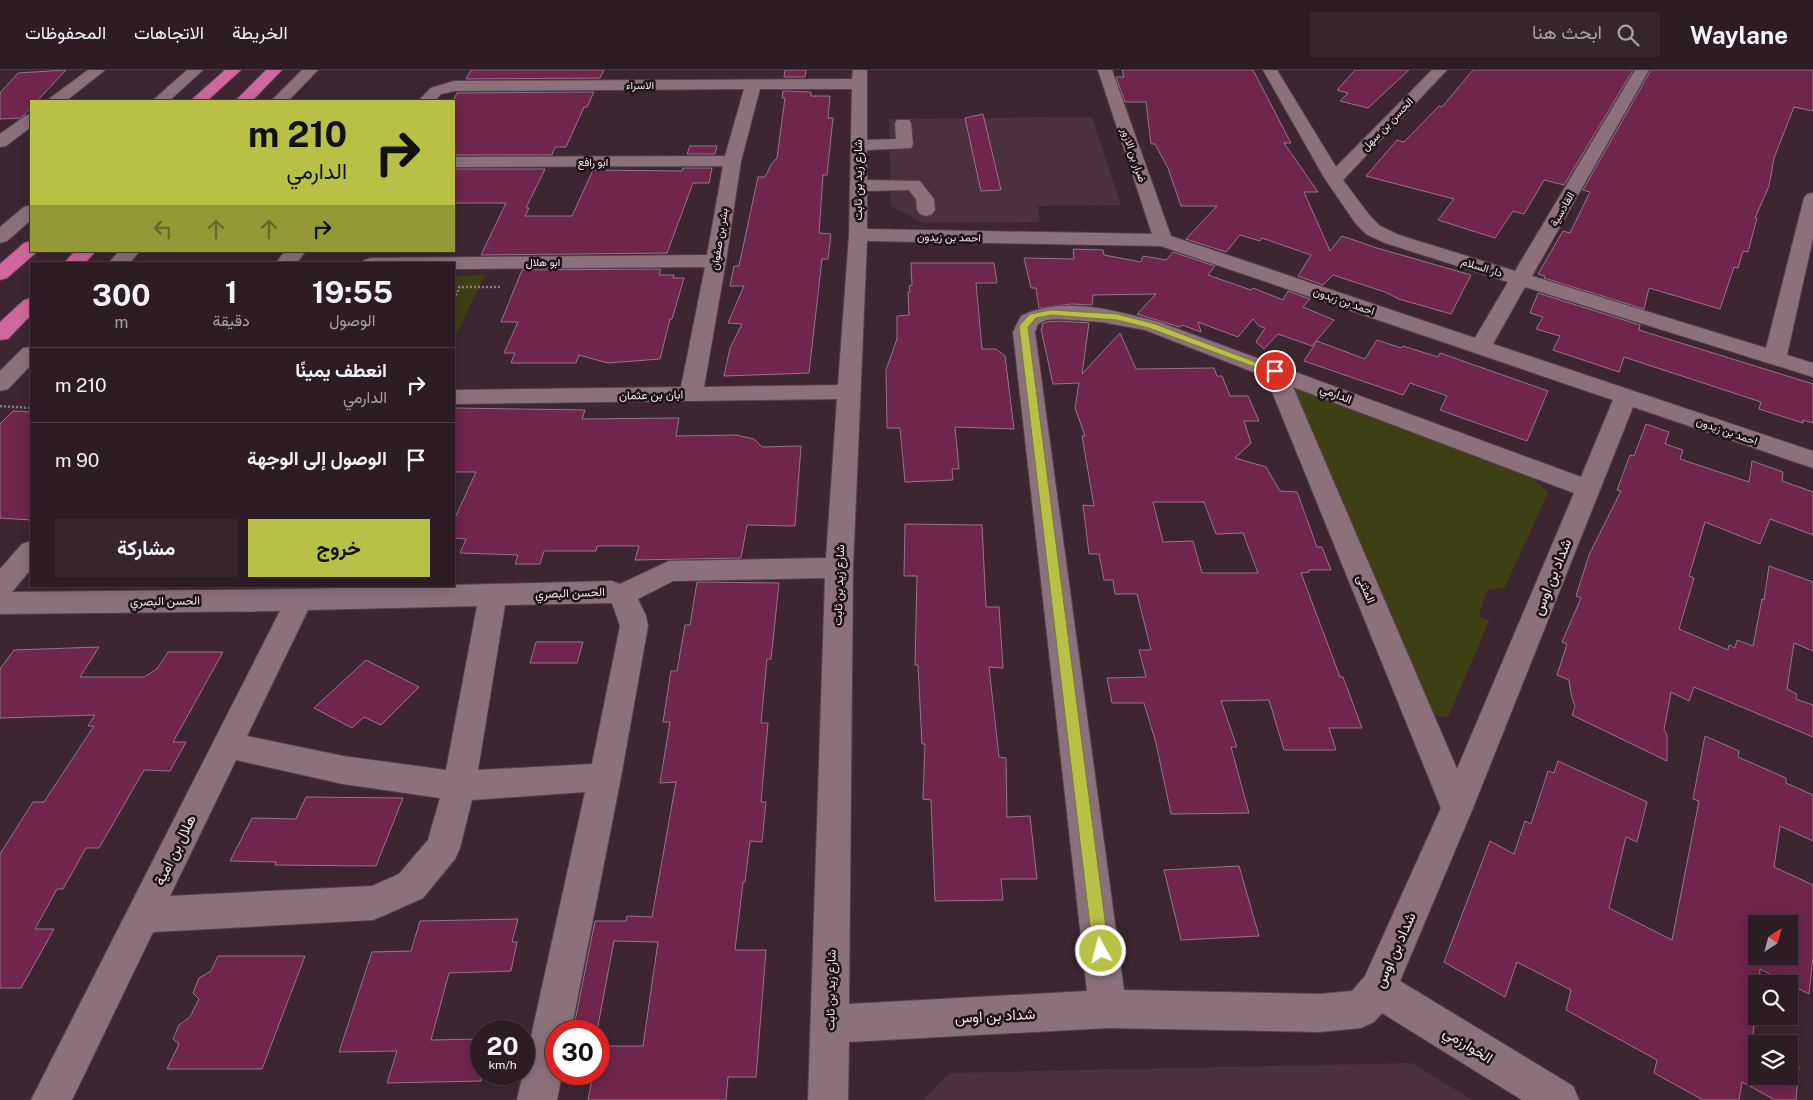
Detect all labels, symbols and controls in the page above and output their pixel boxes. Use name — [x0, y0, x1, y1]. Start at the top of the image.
search box — [1310, 12, 1660, 57]
text: ابحث هنا — [1532, 21, 1602, 43]
icon: search — [1614, 21, 1642, 49]
text: Waylane — [1690, 21, 1788, 49]
text: المحفوظات — [25, 22, 106, 43]
text: الاتجاهات — [134, 22, 204, 43]
text: الخريطة — [232, 22, 288, 43]
street label: الاسراء — [626, 79, 654, 92]
street label: الحسن بن سهل — [1359, 95, 1416, 153]
text: 210 m — [248, 114, 347, 155]
icon: right — [365, 120, 430, 185]
street label: ضرار بن الازور — [1118, 125, 1149, 184]
street label: شارع زيد بن ثابت — [851, 139, 867, 221]
street label: ابو رافع — [578, 156, 608, 170]
text: الدارمي — [287, 158, 347, 184]
street label: القادسية — [1547, 190, 1577, 229]
street label: بشر بن صفوان — [708, 207, 731, 271]
icon: left — [149, 215, 177, 243]
icon: ahead — [202, 215, 230, 243]
icon: ahead — [255, 215, 283, 243]
icon: right — [308, 215, 336, 243]
street label: احمد بن زيدون — [917, 230, 981, 245]
street label: دار السلام — [1459, 255, 1504, 281]
street label: ابو هلال — [526, 256, 560, 269]
text: 1 — [225, 274, 238, 310]
text: 19:55 — [312, 274, 393, 310]
text: 300 — [92, 277, 151, 313]
street label: احمد بن زيدون — [1311, 285, 1376, 318]
text: دقيقة — [213, 311, 250, 330]
text: الوصول — [329, 311, 375, 330]
text: m — [114, 313, 128, 332]
pin — [1254, 350, 1296, 392]
icon: arrive — [1261, 357, 1289, 385]
text: انعطف يمينًا — [295, 359, 387, 381]
icon: right — [402, 371, 430, 399]
text: 210 m — [55, 374, 107, 396]
street label: الدارمي — [1317, 382, 1354, 409]
street label: ابان بن عثمان — [619, 387, 683, 404]
text: الدارمي — [343, 388, 387, 407]
street label: احمد بن زيدون — [1694, 415, 1759, 448]
icon: arrive — [402, 446, 430, 474]
text: الوصول إلى الوجهة — [247, 447, 387, 469]
text: 90 m — [55, 449, 99, 471]
button: مشاركة — [55, 519, 238, 577]
button: خروج — [248, 519, 430, 577]
street label: شداد بن اوس — [1529, 536, 1576, 618]
street label: شارع زيد بن ثابت — [831, 544, 849, 626]
street label: المثنى — [1353, 573, 1378, 606]
street label: الحسن البصري — [535, 585, 605, 604]
street label: الحسن البصري — [130, 593, 200, 612]
street label: هلال بن امية — [150, 812, 201, 889]
street label: شداد بن اوس — [1370, 909, 1421, 991]
north arrow — [1748, 915, 1798, 965]
map controls — [1748, 915, 1798, 1085]
position arrow — [1074, 924, 1126, 976]
street label: شارع زيد بن ثابت — [823, 949, 841, 1031]
button: search — [1748, 975, 1798, 1025]
street label: شداد بن اوس — [954, 1005, 1036, 1028]
speed limit sign: 30 — [545, 1020, 610, 1085]
street label: الخوارزمي — [1438, 1023, 1496, 1071]
text: 20 — [487, 1031, 519, 1061]
button: layers — [1748, 1035, 1798, 1085]
text: km/h — [488, 1058, 517, 1072]

